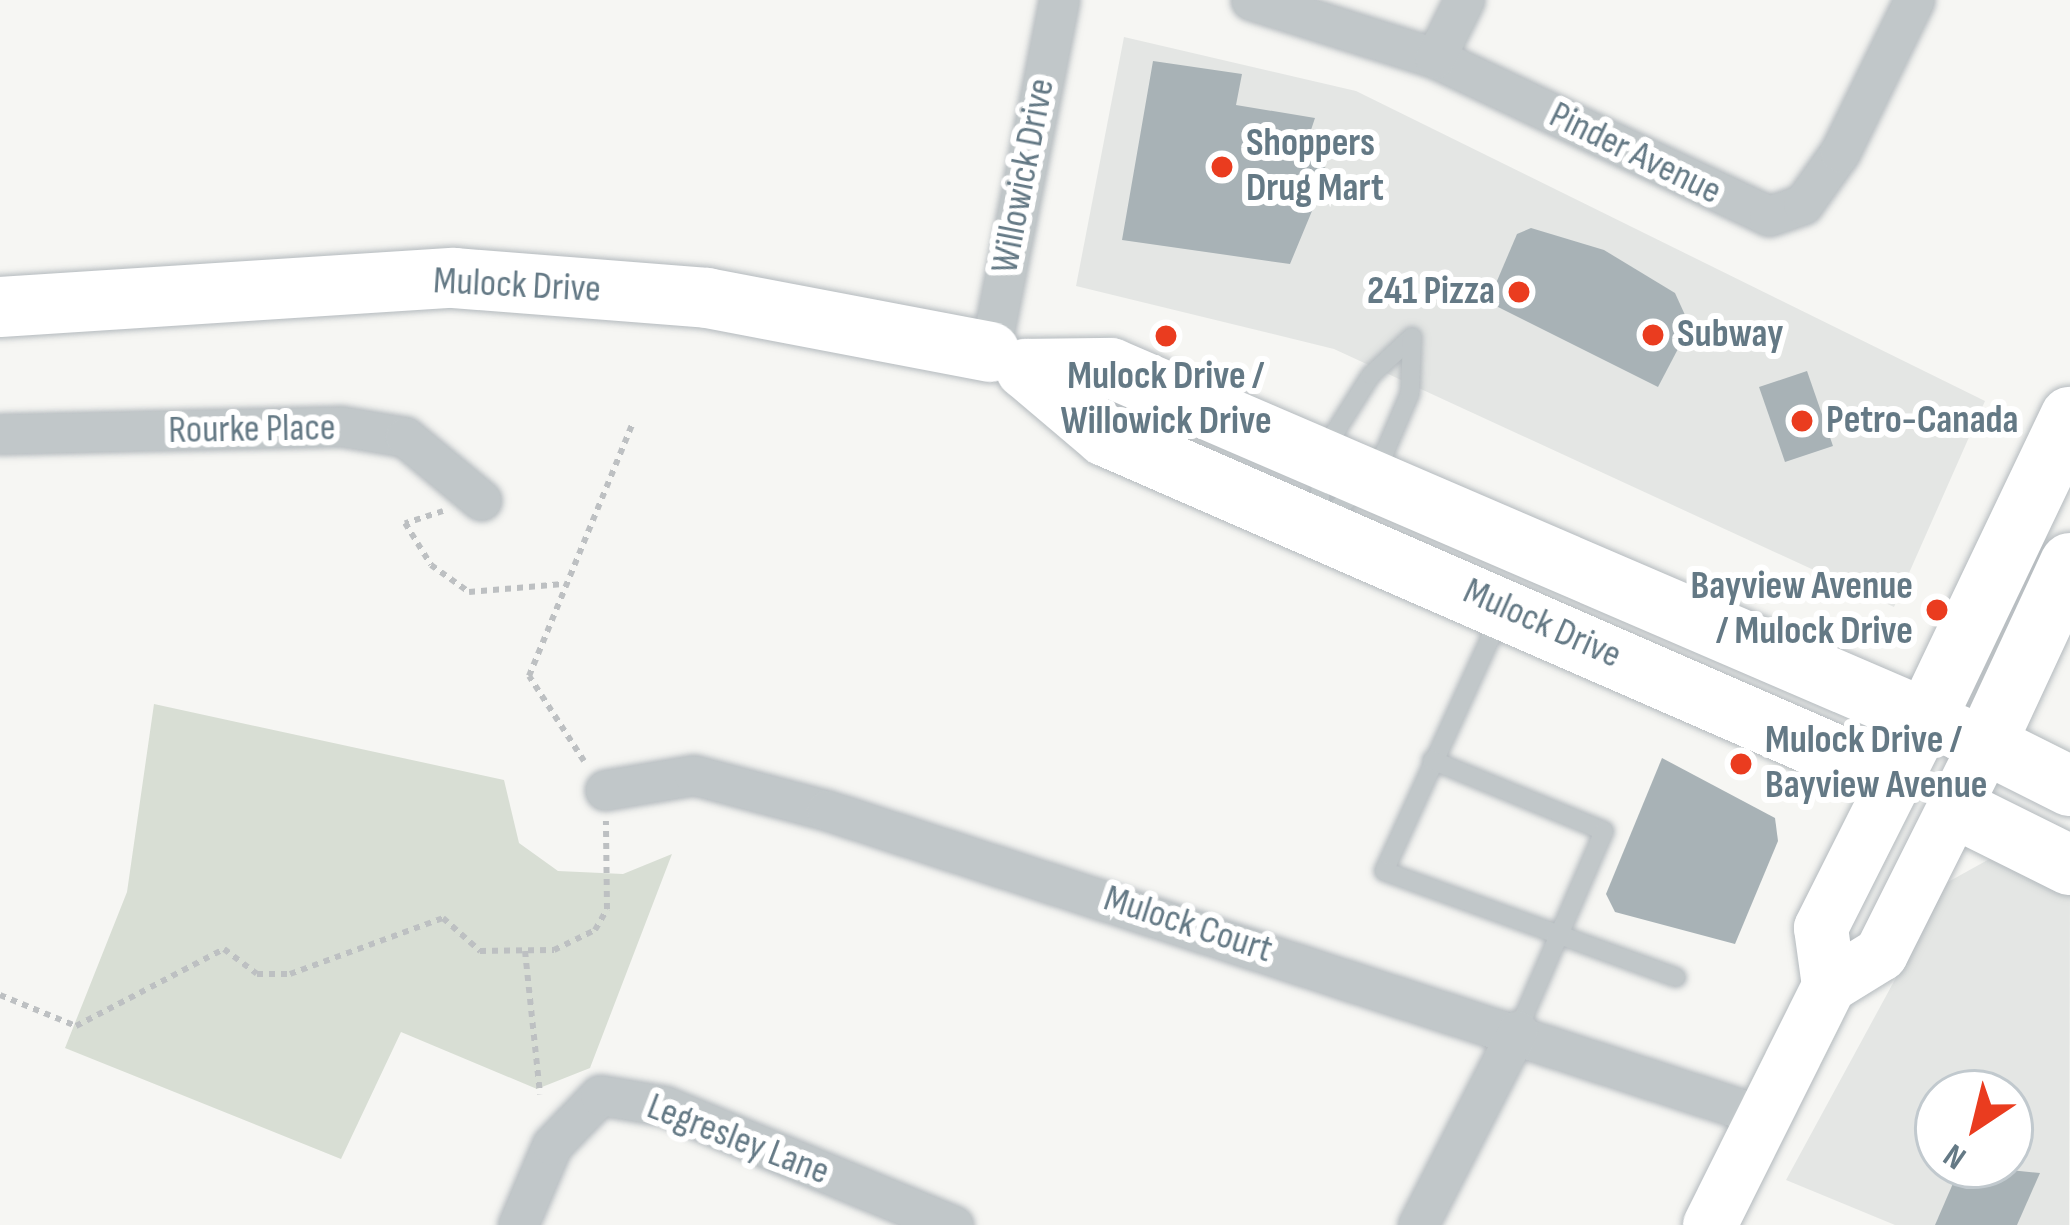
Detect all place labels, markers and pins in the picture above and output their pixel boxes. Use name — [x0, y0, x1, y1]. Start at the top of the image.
place label: Shoppers Drug Mart — [1246, 122, 1384, 213]
marker: Shoppers Drug Mart — [1209, 154, 1235, 180]
place label: 241 Pizza — [1367, 269, 1495, 315]
marker: 241 Pizza — [1506, 279, 1532, 305]
place label: Subway — [1677, 312, 1783, 358]
marker: Subway — [1640, 322, 1666, 348]
marker: Mulock Drive / Willowick Drive — [1153, 323, 1179, 349]
place label: Mulock Drive / Willowick Drive — [1060, 355, 1272, 446]
place label: Petro-Canada — [1826, 398, 2019, 444]
marker: Petro-Canada — [1789, 408, 1815, 434]
place label: Bayview Avenue / Mulock Drive — [1691, 565, 1913, 656]
marker: Bayview Avenue / Mulock Drive — [1924, 597, 1950, 623]
place label: Mulock Drive / Bayview Avenue — [1765, 719, 1987, 810]
marker: Mulock Drive / Bayview Avenue — [1728, 751, 1754, 777]

